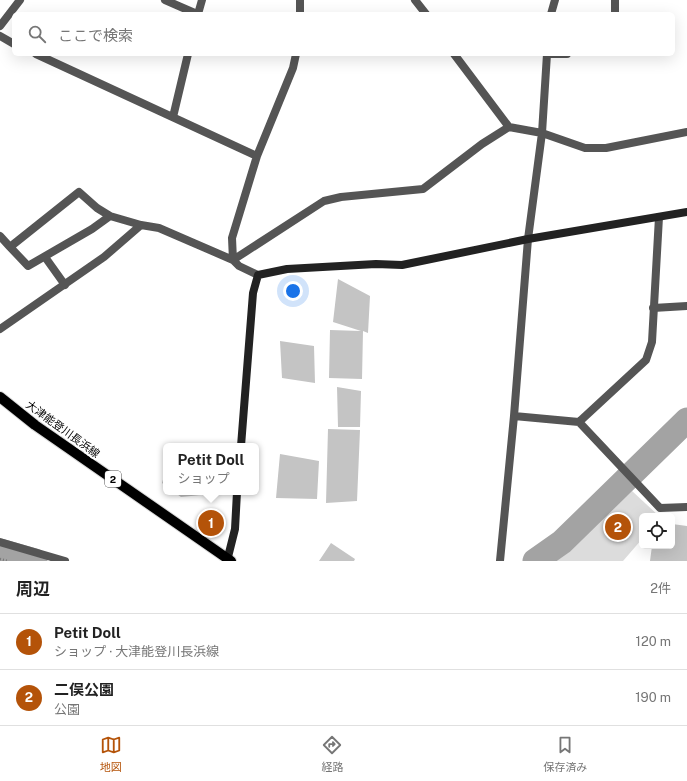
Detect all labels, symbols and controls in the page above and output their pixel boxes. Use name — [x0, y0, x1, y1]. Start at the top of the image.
search box — [12, 12, 675, 56]
icon: search — [26, 23, 48, 45]
text: ここで検索 — [58, 27, 133, 44]
your location — [283, 281, 303, 301]
street label: 大津能登川長浜線 — [24, 398, 102, 460]
popup — [163, 443, 259, 495]
text: Petit Doll — [178, 451, 244, 468]
road number: 2 — [105, 471, 121, 487]
text: ショップ — [178, 471, 230, 486]
pin: 1 — [198, 508, 224, 538]
pin: 2 — [605, 512, 631, 542]
map controls — [639, 513, 675, 549]
button: locate — [639, 513, 675, 549]
text: 周辺 — [16, 579, 50, 599]
text: 2件 — [650, 581, 671, 596]
text: Petit Doll — [54, 624, 121, 641]
text: 1 — [26, 634, 32, 649]
text: 120 m — [636, 634, 671, 649]
text: ショップ · 大津能登川長浜線 — [54, 644, 219, 659]
text: 二俣公園 — [54, 681, 114, 698]
text: 2 — [25, 690, 33, 705]
text: 190 m — [635, 690, 671, 705]
text: 公園 — [54, 702, 80, 717]
tab: 地図 — [100, 734, 122, 774]
tab: 経路 — [321, 734, 343, 774]
tab: 保存済み — [543, 734, 587, 774]

